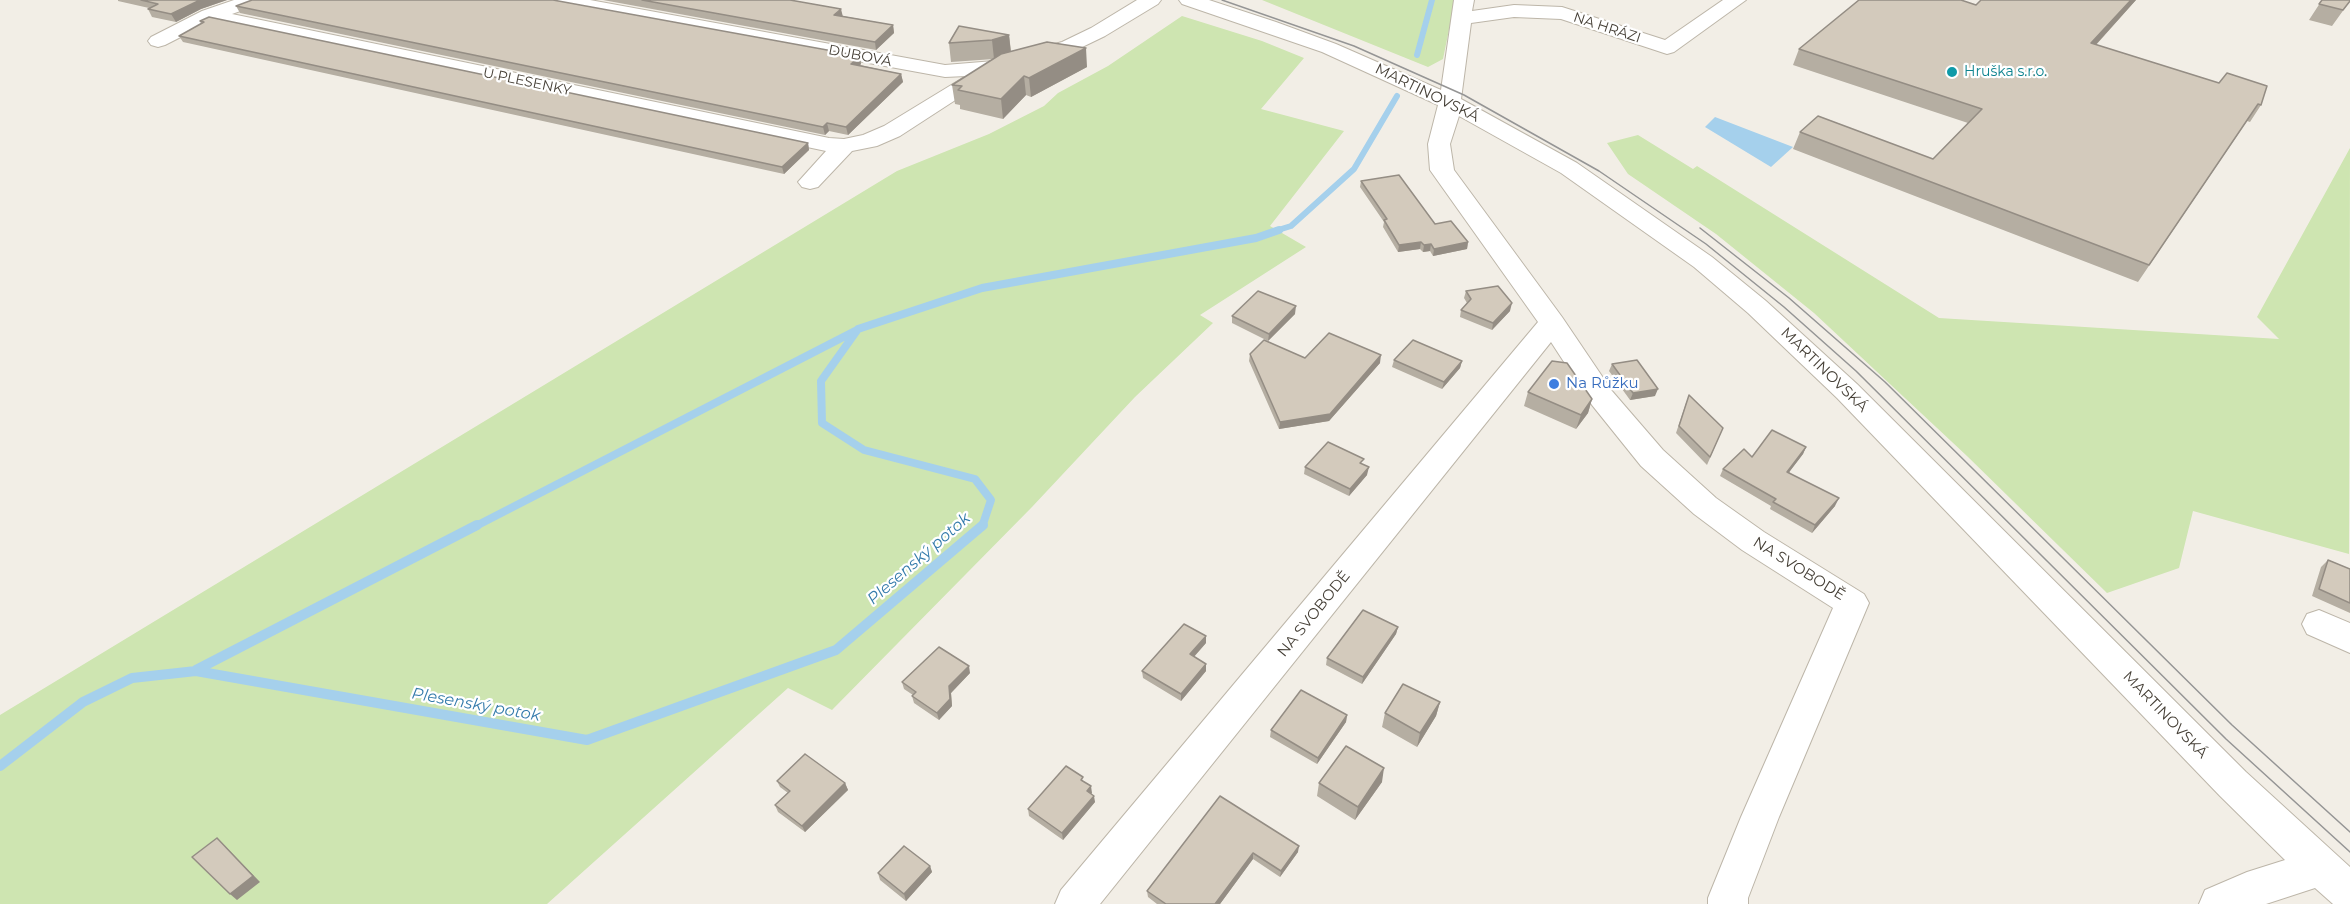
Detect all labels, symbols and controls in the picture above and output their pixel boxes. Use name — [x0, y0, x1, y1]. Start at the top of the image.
street label: NA HRÁZI — [1571, 9, 1643, 47]
street label: DUBOVÁ — [827, 42, 893, 70]
street label: MARTINOVSKÁ — [1372, 60, 1482, 126]
street label: U PLESENKY — [481, 64, 573, 100]
place label: Hruška s.r.o. — [1964, 64, 2047, 80]
marker: Hruška s.r.o. — [1945, 65, 1959, 79]
street label: MARTINOVSKÁ — [1777, 324, 1871, 416]
place label: Na Růžku — [1566, 375, 1638, 393]
marker: Na Růžku — [1547, 377, 1561, 391]
water label: Plesenský potok — [864, 509, 974, 609]
street label: NA SVOBODĚ — [1750, 534, 1848, 604]
street label: NA SVOBODĚ — [1274, 567, 1354, 661]
street label: MARTINOVSKÁ — [2119, 668, 2211, 762]
water label: Plesenský potok — [410, 684, 542, 726]

